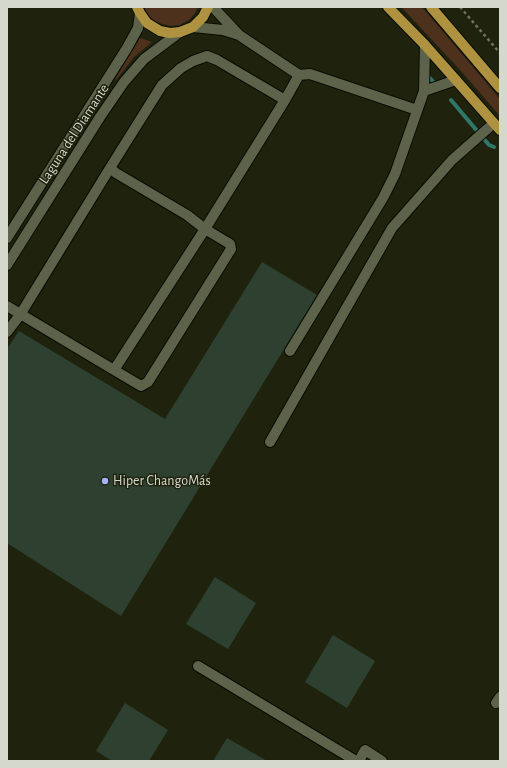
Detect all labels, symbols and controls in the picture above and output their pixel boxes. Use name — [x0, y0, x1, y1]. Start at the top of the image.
street label: Laguna del Diamante — [35, 81, 113, 187]
place label: Hiper ChangoMás — [113, 473, 211, 489]
marker: Hiper ChangoMás — [100, 476, 110, 486]

